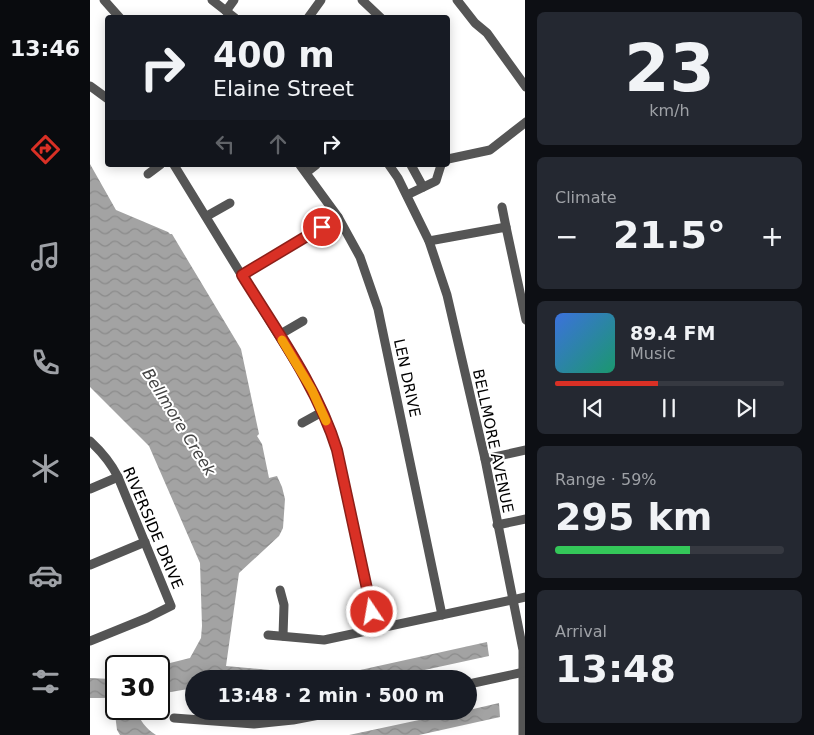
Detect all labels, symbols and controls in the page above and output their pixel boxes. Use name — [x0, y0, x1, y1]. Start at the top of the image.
text: 23 — [624, 31, 715, 106]
icon: right — [130, 35, 195, 100]
text: 400 m — [213, 35, 335, 75]
text: 13:46 — [10, 36, 80, 61]
text: Elaine Street — [213, 76, 354, 101]
text: km/h — [649, 101, 690, 120]
icon: left — [211, 130, 239, 158]
icon: ahead — [264, 130, 292, 158]
icon: right — [317, 130, 345, 158]
icon: directions — [28, 132, 63, 167]
text: Climate — [555, 188, 617, 207]
pin — [301, 206, 343, 248]
icon: arrive — [308, 213, 336, 241]
text: 21.5° — [613, 213, 726, 257]
text: − — [555, 220, 578, 253]
text: + — [761, 220, 784, 253]
icon: music — [28, 239, 63, 274]
text: 89.4 FM — [630, 322, 715, 344]
street label: LEN DRIVE — [390, 337, 424, 419]
text: Music — [630, 344, 676, 363]
icon: phone — [28, 345, 63, 380]
water label: Bellmore Creek — [138, 365, 220, 480]
street label: BELLMORE AVENUE — [469, 367, 517, 515]
icon: previous — [579, 394, 607, 422]
icon: pause — [655, 394, 683, 422]
icon: next — [732, 394, 760, 422]
icon: climate — [28, 451, 63, 486]
street label: RIVERSIDE DRIVE — [119, 464, 187, 592]
text: Range · 59% — [555, 470, 657, 489]
text: 295 km — [555, 495, 712, 539]
icon: car — [28, 558, 63, 593]
position arrow — [345, 585, 397, 637]
text: Arrival — [555, 622, 607, 641]
text: 13:48 — [555, 647, 676, 691]
speed limit sign: 30 — [105, 655, 170, 720]
icon: filters — [28, 664, 63, 699]
text: 13:48 · 2 min · 500 m — [217, 684, 445, 706]

